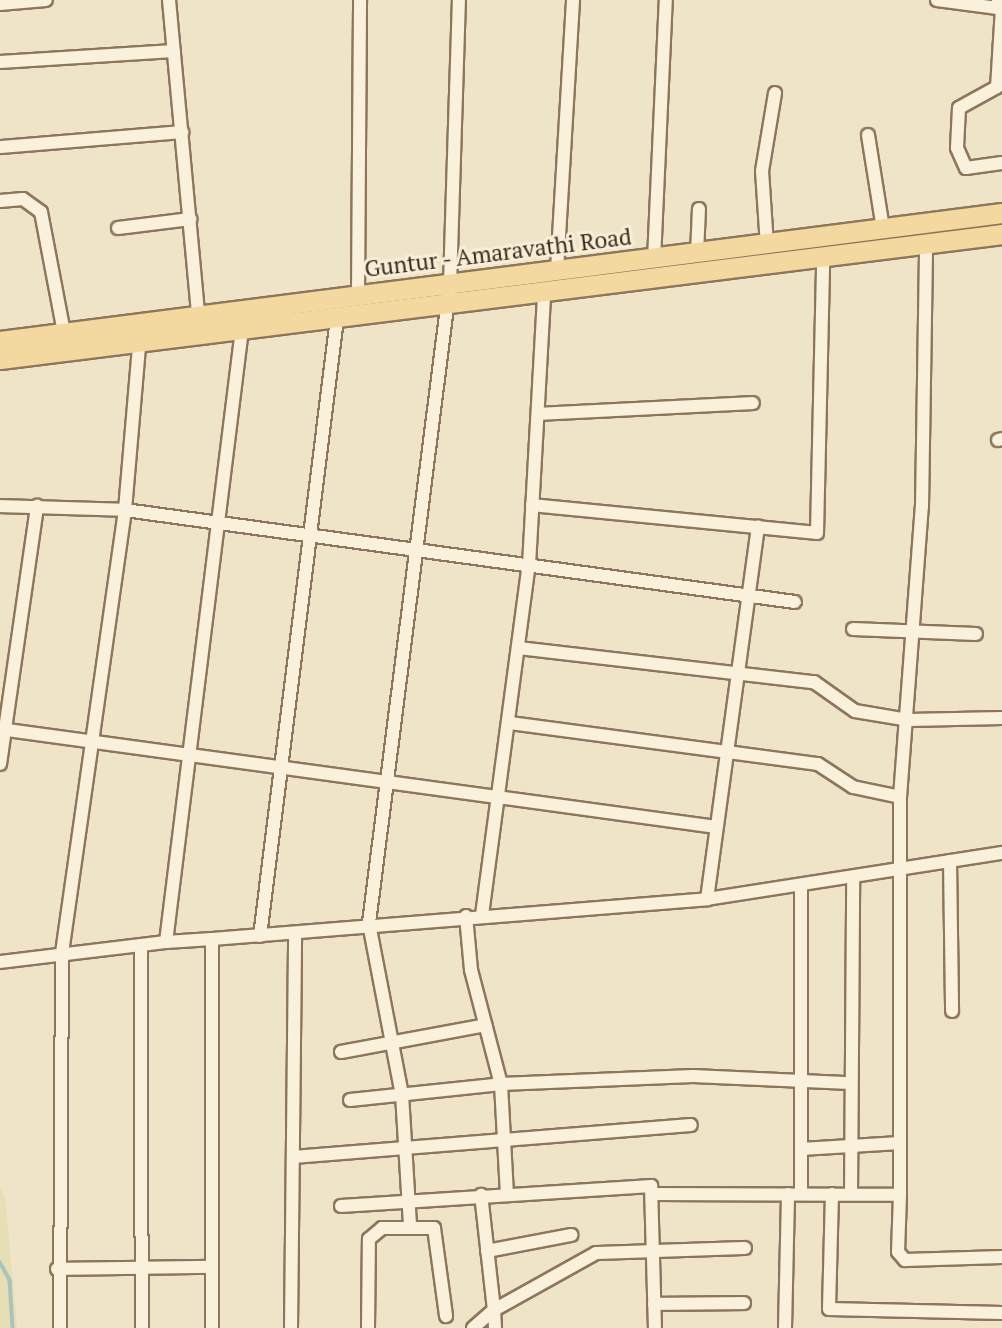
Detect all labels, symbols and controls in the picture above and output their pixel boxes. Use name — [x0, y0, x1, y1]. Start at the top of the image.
street label: Guntur - Amaravathi Road — [362, 223, 634, 283]

